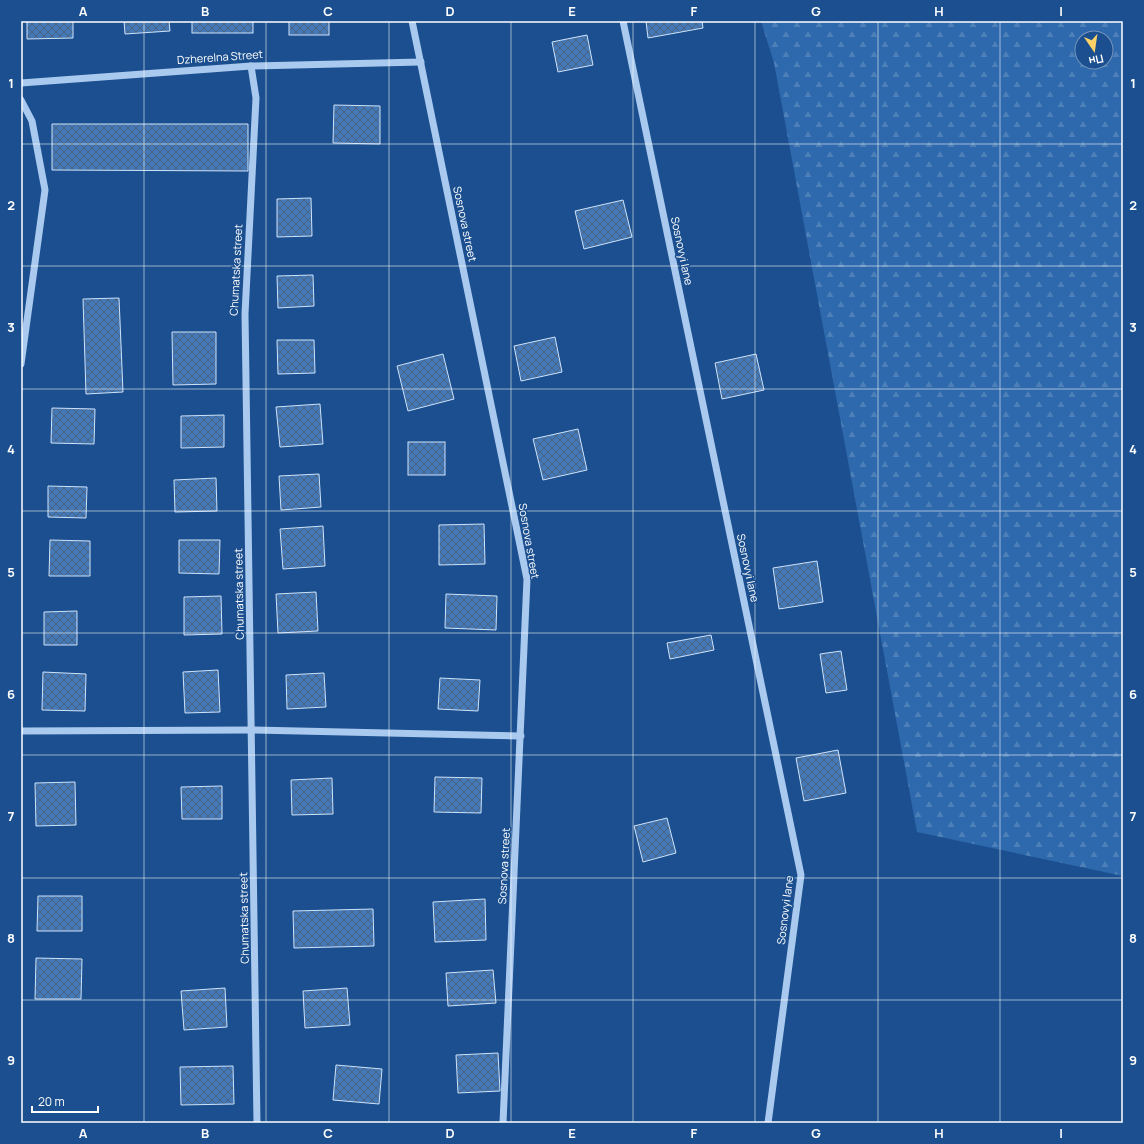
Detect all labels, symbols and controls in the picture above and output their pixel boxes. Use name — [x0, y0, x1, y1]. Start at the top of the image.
text: A — [79, 2, 88, 20]
text: B — [201, 2, 209, 20]
text: C — [323, 2, 333, 20]
text: D — [445, 2, 455, 20]
text: E — [568, 2, 576, 20]
text: F — [691, 2, 698, 20]
text: G — [811, 2, 821, 20]
text: H — [934, 2, 944, 20]
text: I — [1059, 2, 1063, 20]
north arrow — [1074, 30, 1114, 70]
street label: Dzherelna Street — [176, 46, 263, 67]
text: Пн — [1087, 51, 1105, 69]
text: 1 — [8, 74, 14, 92]
text: 1 — [1130, 74, 1136, 92]
street label: Sosnova street — [450, 185, 481, 263]
text: 2 — [7, 196, 15, 214]
text: 2 — [1129, 196, 1137, 214]
street label: Sosnovyi lane — [668, 215, 697, 287]
street label: Chumatska street — [226, 224, 245, 316]
text: 3 — [7, 318, 15, 336]
text: 3 — [1129, 318, 1137, 336]
text: 4 — [7, 440, 15, 458]
text: 4 — [1129, 440, 1137, 458]
street label: Sosnova street — [515, 502, 544, 580]
street label: Sosnovyi lane — [734, 532, 763, 604]
street label: Chumatska street — [230, 548, 247, 640]
text: 5 — [7, 563, 15, 581]
text: 5 — [1129, 563, 1137, 581]
text: 6 — [7, 685, 15, 703]
text: 6 — [1129, 685, 1137, 703]
text: 7 — [8, 807, 15, 825]
text: 7 — [1130, 807, 1137, 825]
street label: Sosnova street — [494, 827, 513, 905]
street label: Chumatska street — [235, 872, 252, 964]
street label: Sosnovyi lane — [773, 874, 796, 945]
text: 8 — [7, 929, 15, 947]
text: 8 — [1129, 929, 1137, 947]
text: 9 — [7, 1051, 15, 1069]
text: 9 — [1129, 1051, 1137, 1069]
scale bar — [32, 1088, 98, 1114]
text: 20 m — [38, 1093, 65, 1110]
text: A — [79, 1124, 88, 1142]
text: B — [201, 1124, 209, 1142]
text: C — [323, 1124, 333, 1142]
text: D — [445, 1124, 455, 1142]
text: E — [568, 1124, 576, 1142]
text: F — [691, 1124, 698, 1142]
text: G — [811, 1124, 821, 1142]
text: H — [934, 1124, 944, 1142]
text: I — [1059, 1124, 1063, 1142]

